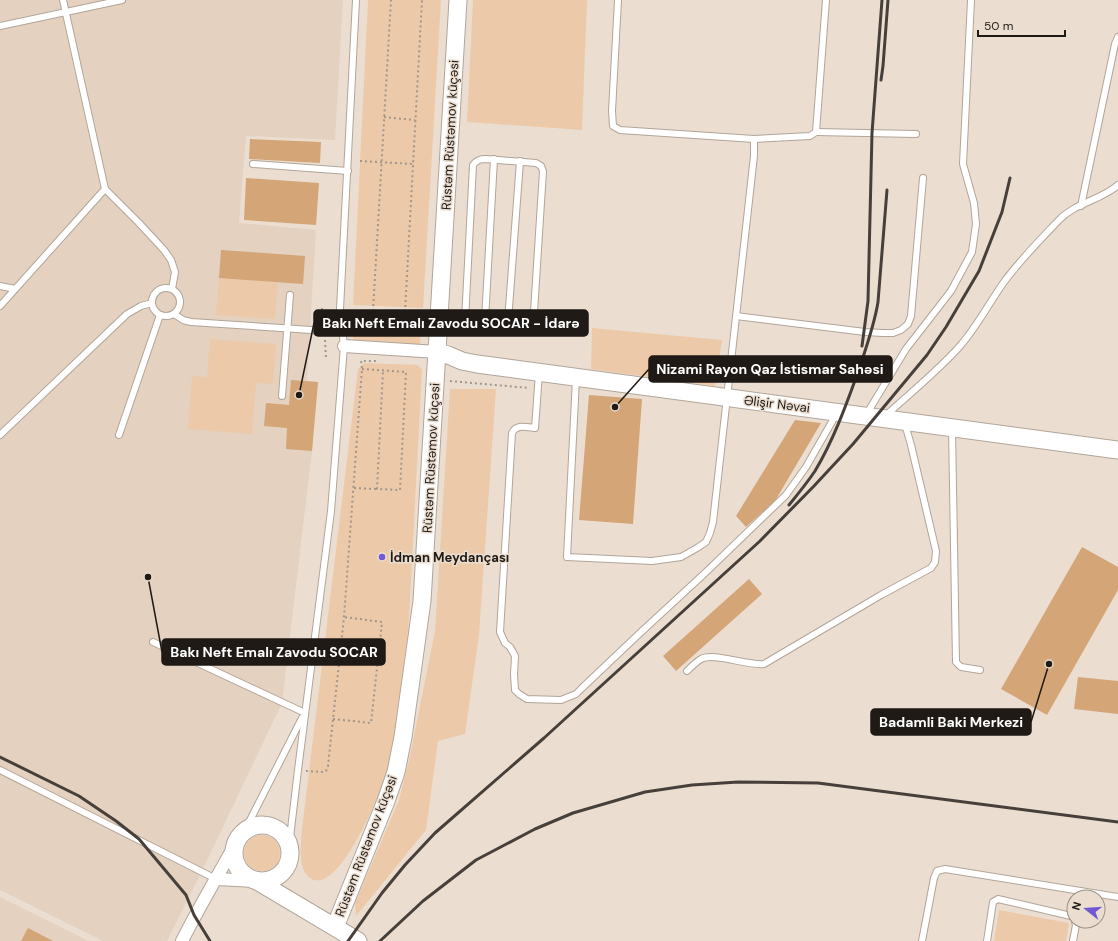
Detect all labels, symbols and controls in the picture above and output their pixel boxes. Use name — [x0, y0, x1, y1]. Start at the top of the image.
scale bar — [978, 12, 1065, 38]
text: 50 m — [984, 18, 1013, 34]
street label: Rüstəm Rüstəmov küçəsi — [438, 60, 462, 210]
callout: Bakı Neft Emalı Zavodu SOCAR - İdarə — [314, 310, 588, 336]
text: Bakı Neft Emalı Zavodu SOCAR - İdarə — [322, 314, 580, 332]
callout: Nizami Rayon Qaz İstismar Sahəsi — [649, 356, 892, 382]
text: Nizami Rayon Qaz İstismar Sahəsi — [656, 360, 884, 378]
street label: Rüstəm Rüstəmov küçəsi — [419, 383, 443, 533]
street label: Əlişir Nəvai — [743, 392, 811, 416]
place label: İdman Meydançası — [390, 549, 509, 566]
marker: İdman Meydançası — [377, 552, 387, 562]
callout: Bakı Neft Emalı Zavodu SOCAR — [162, 639, 385, 665]
text: Bakı Neft Emalı Zavodu SOCAR — [170, 643, 378, 661]
callout: Badamli Baki Merkezi — [871, 709, 1031, 735]
text: Badamli Baki Merkezi — [879, 713, 1023, 731]
street label: Rüstəm Rüstəmov küçəsi — [331, 773, 401, 919]
north arrow — [1066, 889, 1106, 929]
text: N — [1069, 900, 1084, 912]

